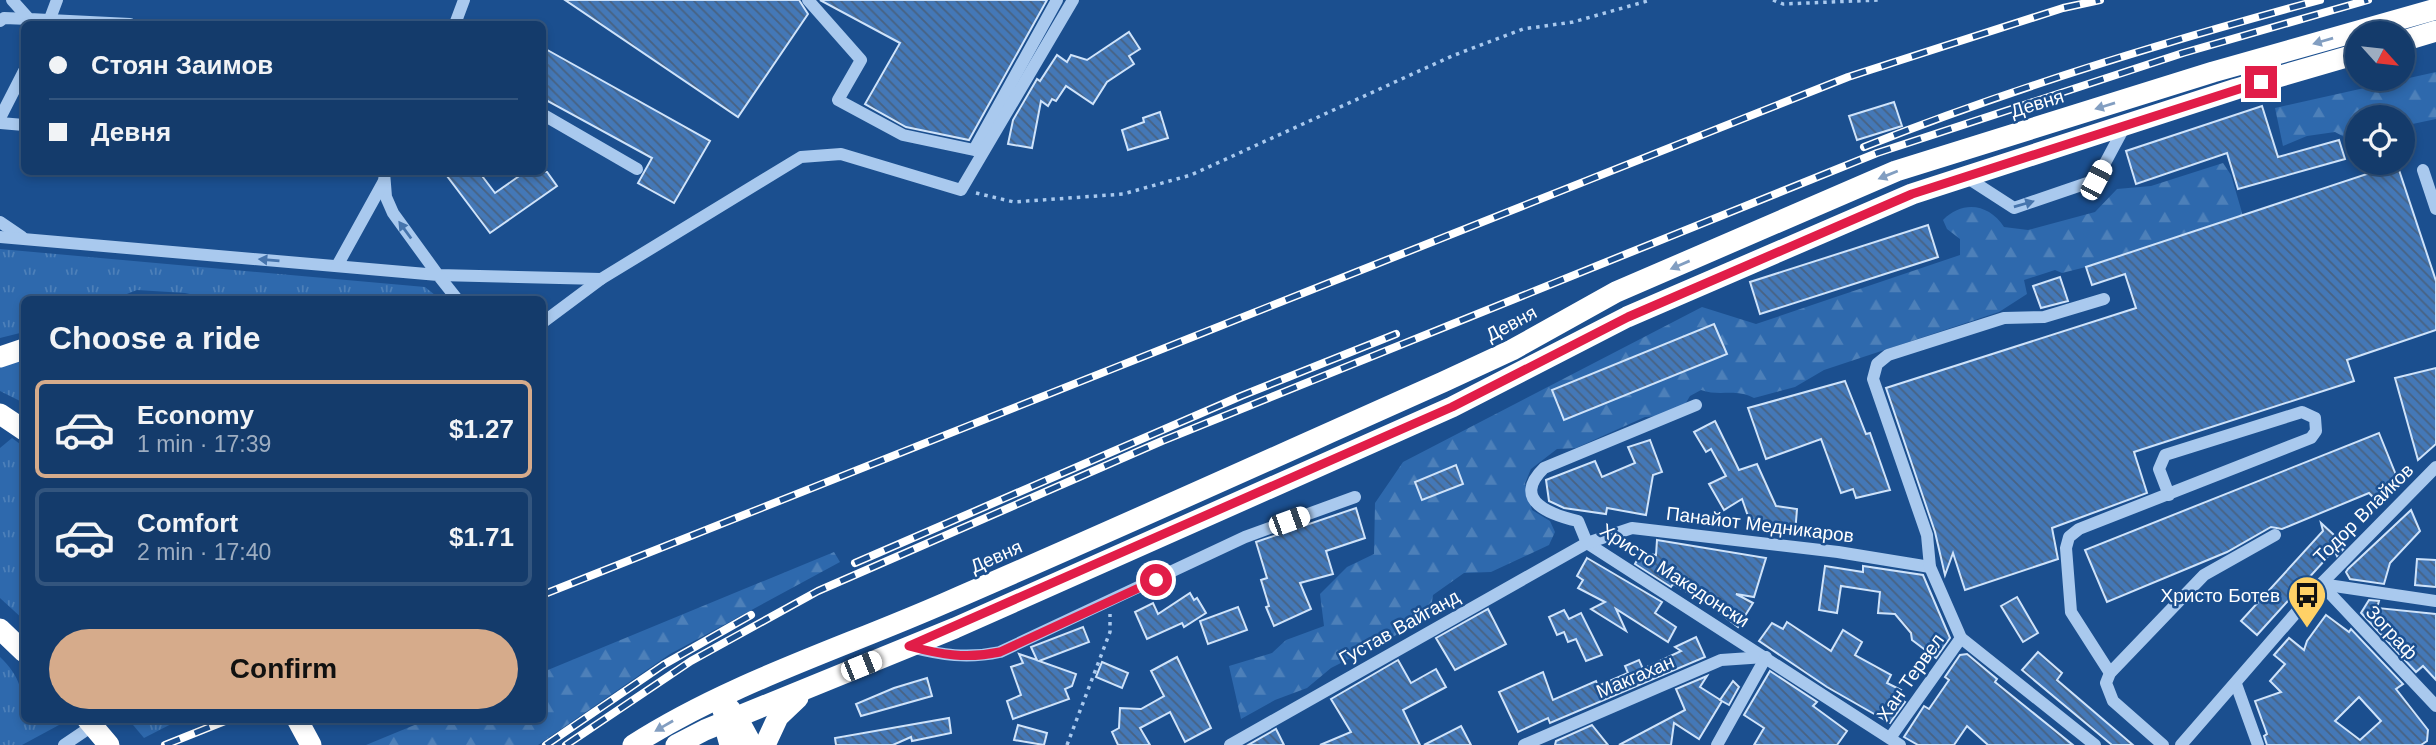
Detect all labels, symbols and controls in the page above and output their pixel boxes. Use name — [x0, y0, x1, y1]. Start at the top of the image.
north arrow — [2345, 21, 2415, 91]
map controls — [2345, 21, 2415, 175]
one-way arrow — [2312, 36, 2333, 46]
text: Стоян Заимов — [91, 50, 273, 80]
route end — [2245, 66, 2277, 98]
street label: Девня — [2008, 85, 2066, 121]
one-way arrow — [2094, 101, 2115, 111]
button: locate — [2345, 105, 2415, 175]
text: Девня — [91, 117, 171, 147]
car — [2077, 157, 2116, 203]
one-way arrow — [1878, 170, 1899, 181]
one-way arrow — [2014, 198, 2036, 209]
one-way arrow — [398, 220, 412, 239]
one-way arrow — [258, 254, 280, 265]
one-way arrow — [1669, 260, 1690, 271]
street label: Девня — [1482, 301, 1540, 345]
text: Choose a ride — [49, 320, 261, 356]
icon: car — [53, 398, 116, 461]
text: Economy — [137, 400, 254, 430]
text: $1.27 — [449, 414, 514, 444]
text: 1 min · 17:39 — [137, 431, 271, 457]
street label: Тодор Влайков — [2309, 459, 2417, 567]
street label: Панайот Медникаров — [1665, 503, 1855, 546]
car — [1266, 504, 1313, 538]
icon: car — [53, 506, 116, 569]
text: Comfort — [137, 508, 238, 538]
street label: Христо Македонски — [1596, 519, 1753, 631]
text: $1.71 — [449, 522, 514, 552]
street label: Девня — [967, 536, 1025, 577]
text: 2 min · 17:40 — [137, 539, 271, 565]
route start — [1140, 564, 1172, 596]
bus stop icon: Христо Ботев — [2286, 574, 2328, 629]
place label: Христо Ботев — [2161, 585, 2280, 606]
street label: Густав Вайганд — [1335, 586, 1463, 669]
street label: Зограф — [2362, 601, 2422, 664]
button: Confirm — [49, 629, 518, 709]
street label: Хан Тервел — [1873, 630, 1948, 725]
car — [838, 648, 885, 684]
street label: Макгахан — [1593, 651, 1677, 702]
one-way arrow — [655, 719, 674, 732]

